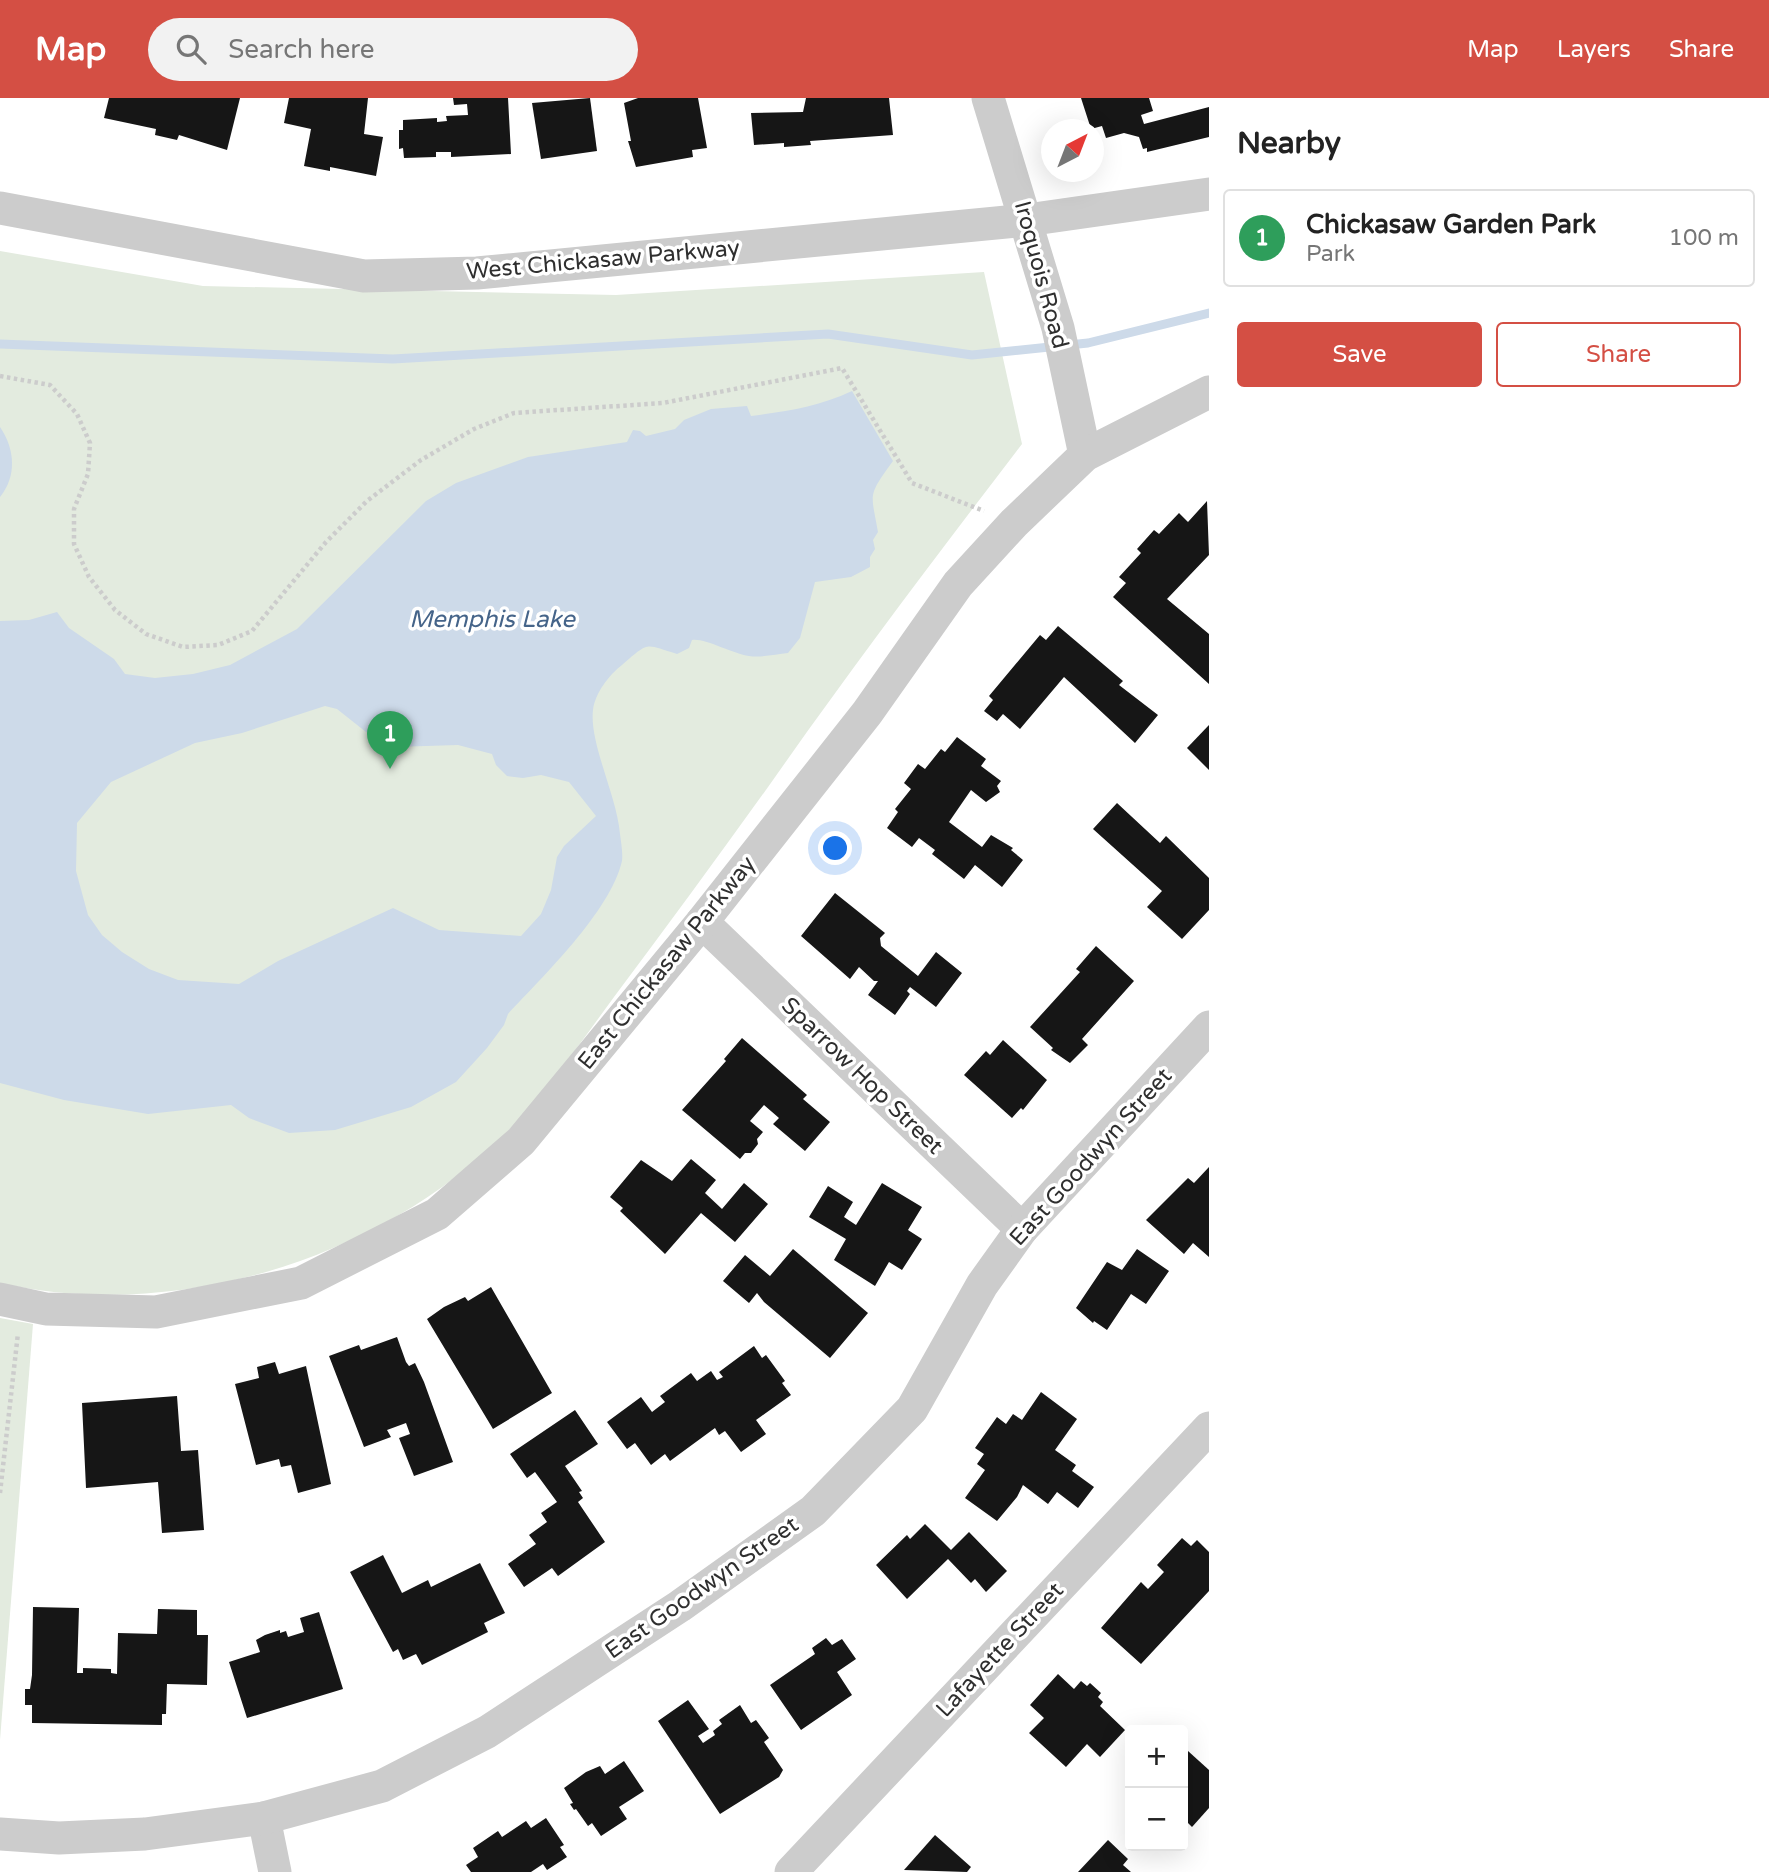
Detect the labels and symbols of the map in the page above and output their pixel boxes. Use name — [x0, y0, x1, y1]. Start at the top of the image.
north arrow — [1041, 119, 1104, 182]
street label: Iroquois Road — [1008, 198, 1074, 352]
street label: West Chickasaw Parkway — [465, 234, 741, 286]
water label: Memphis Lake — [409, 605, 576, 634]
pin: 1 — [367, 711, 413, 769]
your location — [818, 831, 852, 865]
street label: East Chickasaw Parkway — [572, 851, 762, 1075]
street label: Sparrow Hop Street — [775, 992, 949, 1161]
street label: East Goodwyn Street — [1004, 1062, 1178, 1252]
street label: East Goodwyn Street — [600, 1511, 804, 1665]
street label: Lafayette Street — [930, 1577, 1070, 1723]

